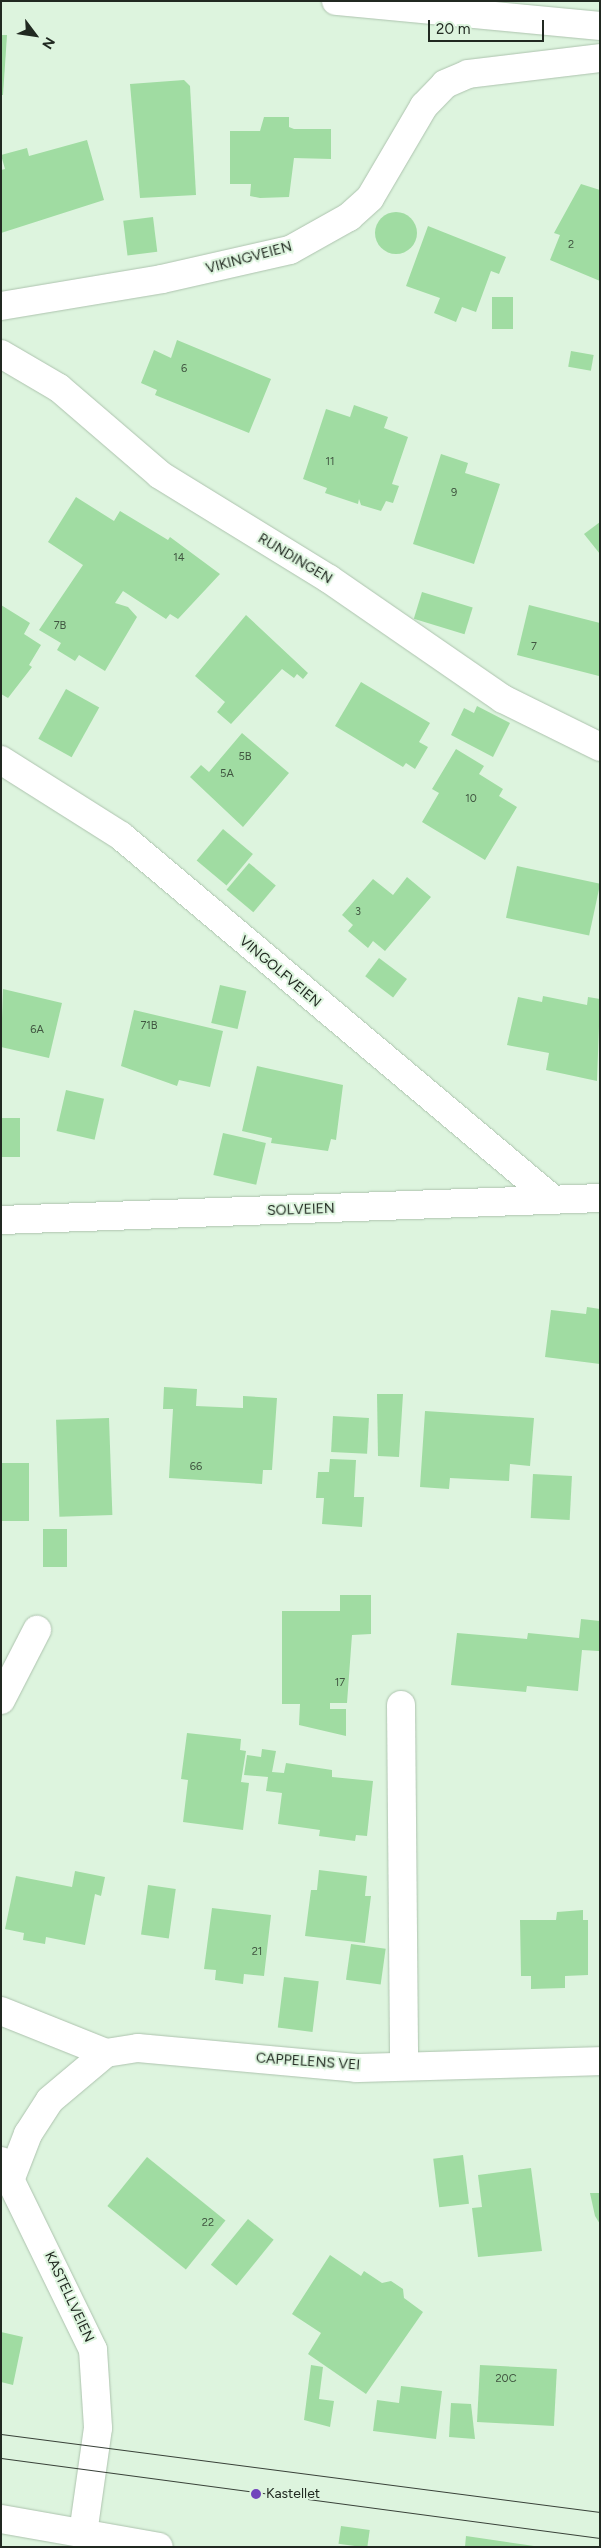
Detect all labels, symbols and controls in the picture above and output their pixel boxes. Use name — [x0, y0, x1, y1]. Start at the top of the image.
north arrow — [10, 10, 60, 60]
scale bar — [431, 10, 547, 42]
text: 20 m — [436, 20, 470, 38]
text: N — [38, 34, 58, 52]
street label: VIKINGVEIEN — [204, 238, 294, 278]
house number: 2 — [568, 238, 574, 252]
house number: 6 — [181, 362, 187, 376]
house number: 11 — [325, 455, 335, 469]
house number: 9 — [451, 486, 457, 500]
street label: RUNDINGEN — [255, 530, 335, 588]
house number: 14 — [173, 551, 185, 565]
house number: 7B — [54, 619, 66, 633]
house number: 7 — [531, 640, 537, 654]
house number: 5B — [238, 750, 252, 764]
house number: 5A — [220, 767, 234, 781]
house number: 10 — [465, 792, 477, 806]
house number: 3 — [355, 905, 361, 919]
street label: VINGOLFVEIEN — [236, 933, 324, 1011]
house number: 71B — [140, 1019, 158, 1033]
house number: 6A — [30, 1023, 44, 1037]
street label: SOLVEIEN — [267, 1200, 335, 1220]
house number: 66 — [190, 1460, 202, 1474]
house number: 17 — [335, 1676, 345, 1690]
house number: 21 — [252, 1945, 262, 1959]
street label: CAPPELENS VEI — [255, 2050, 361, 2074]
house number: 22 — [202, 2216, 214, 2230]
street label: KASTELLVEIEN — [41, 2249, 97, 2345]
house number: 20C — [495, 2372, 517, 2386]
place label: Kastellet — [266, 2486, 320, 2502]
marker: Kastellet — [250, 2488, 262, 2500]

